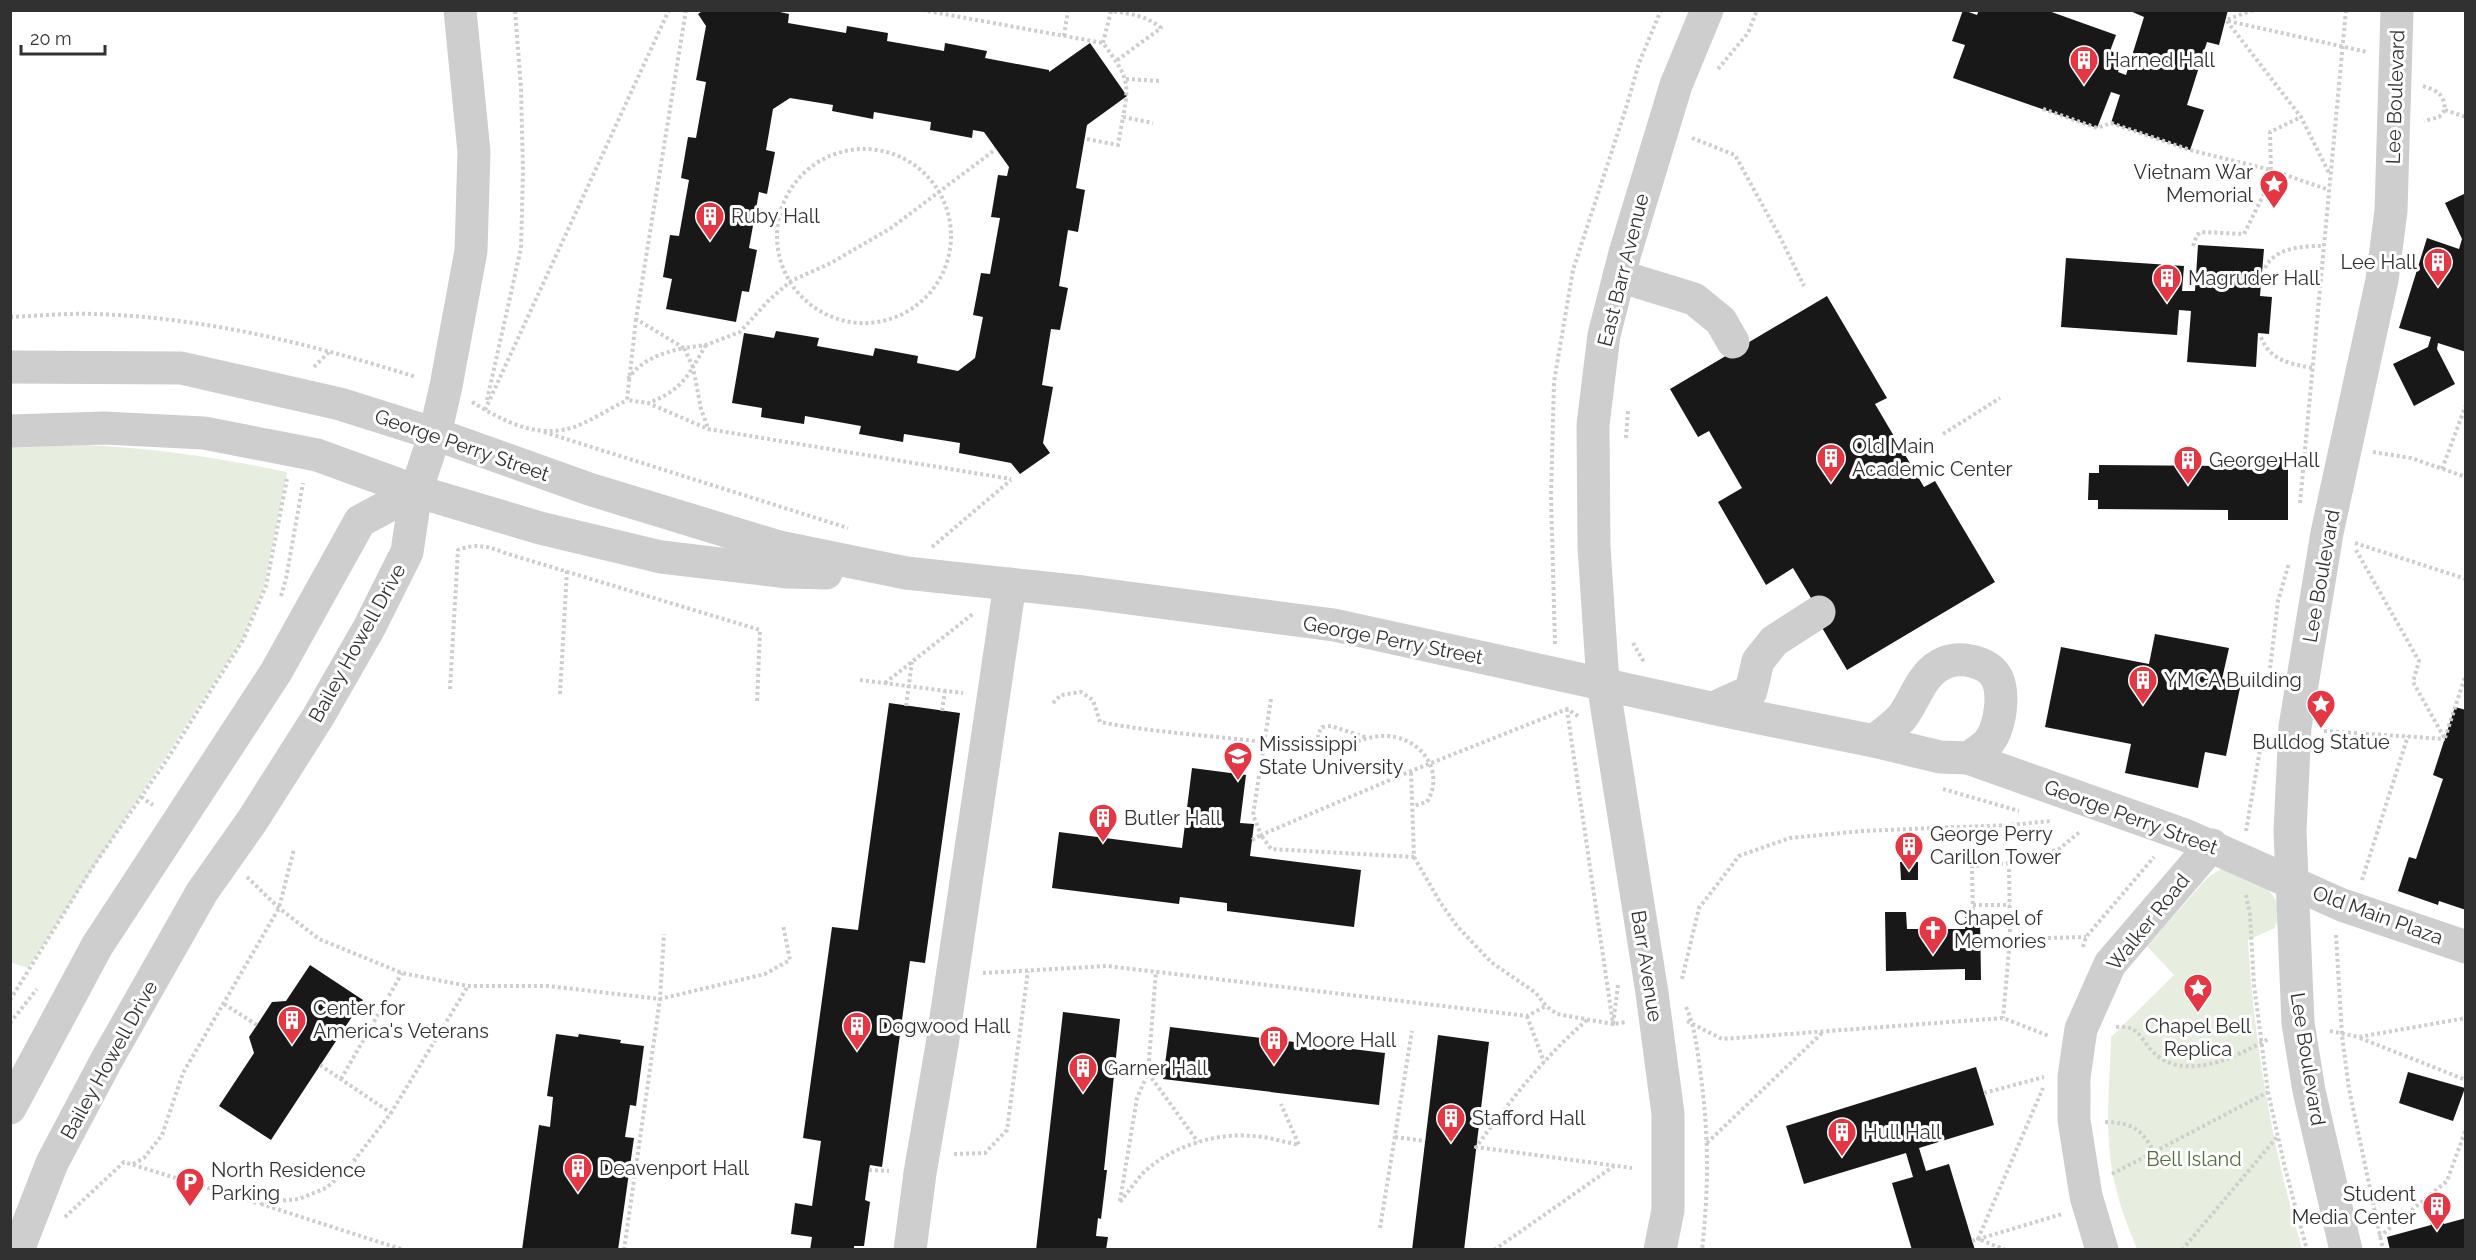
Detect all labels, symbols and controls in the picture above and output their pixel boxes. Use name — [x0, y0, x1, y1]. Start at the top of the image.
scale bar — [21, 18, 105, 56]
text: 20 m — [30, 28, 72, 49]
street label: Lee Boulevard — [2381, 29, 2409, 165]
building icon: Harned Hall — [2068, 44, 2100, 86]
place label: Harned Hall — [2105, 48, 2216, 72]
place label: Vietnam War Memorial — [2134, 160, 2254, 207]
place icon: Vietnam War Memorial — [2258, 168, 2290, 210]
street label: East Barr Avenue — [1592, 191, 1654, 349]
building icon: Ruby Hall — [694, 200, 726, 242]
place label: Ruby Hall — [731, 204, 820, 228]
building icon: Lee Hall — [2422, 246, 2454, 288]
place label: Lee Hall — [2341, 250, 2418, 274]
building icon: Magruder Hall — [2151, 262, 2183, 304]
place label: Magruder Hall — [2188, 266, 2320, 290]
street label: George Perry Street — [372, 404, 553, 486]
place label: Old Main Academic Center — [1852, 434, 2012, 481]
building icon: Old Main Academic Center — [1815, 442, 1847, 484]
building icon: George Hall — [2172, 444, 2204, 486]
place label: George Hall — [2209, 448, 2320, 472]
street label: Lee Boulevard — [2298, 508, 2344, 644]
street label: Bailey Howell Drive — [303, 559, 411, 727]
street label: George Perry Street — [1301, 611, 1485, 669]
building icon: YMCA Building — [2127, 664, 2159, 706]
place label: YMCA Building — [2164, 668, 2302, 692]
place icon: Bulldog Statue — [2305, 688, 2337, 730]
place label: Bulldog Statue — [2252, 730, 2390, 754]
place label: Mississippi State University — [1259, 732, 1404, 779]
school or university icon: Mississippi State University — [1222, 740, 1254, 782]
street label: George Perry Street — [2041, 774, 2221, 860]
building icon: Butler Hall — [1087, 802, 1119, 844]
place label: Butler Hall — [1124, 806, 1222, 830]
place label: George Perry Carillon Tower — [1930, 822, 2061, 869]
building icon: George Perry Carillon Tower — [1893, 830, 1925, 872]
street label: Walker Road — [2102, 869, 2194, 975]
street label: Old Main Plaza — [2310, 880, 2446, 950]
place label: Chapel of Memories — [1954, 906, 2046, 953]
street label: Barr Avenue — [1626, 909, 1668, 1024]
church icon: Chapel of Memories — [1917, 914, 1949, 956]
place icon: Chapel Bell Replica — [2182, 972, 2214, 1014]
street label: Bailey Howell Drive — [55, 976, 163, 1144]
street label: Lee Boulevard — [2286, 991, 2330, 1127]
place label: Center for America's Veterans — [313, 996, 489, 1043]
building icon: Center for America's Veterans — [276, 1004, 308, 1046]
building icon: Dogwood Hall — [841, 1010, 873, 1052]
place label: Dogwood Hall — [878, 1014, 1011, 1038]
place label: Chapel Bell Replica — [2145, 1014, 2252, 1061]
building icon: Moore Hall — [1258, 1024, 1290, 1066]
place label: Moore Hall — [1295, 1028, 1397, 1052]
building icon: Garner Hall — [1067, 1052, 1099, 1094]
place label: Garner Hall — [1104, 1056, 1208, 1080]
building icon: Stafford Hall — [1435, 1102, 1467, 1144]
place label: Stafford Hall — [1472, 1106, 1586, 1130]
building icon: Hull Hall — [1826, 1116, 1858, 1158]
place label: Hull Hall — [1863, 1120, 1942, 1144]
park label: Bell Island — [2146, 1147, 2242, 1171]
building icon: Deavenport Hall — [562, 1152, 594, 1194]
place label: Deavenport Hall — [599, 1156, 749, 1180]
place label: North Residence Parking — [211, 1158, 366, 1205]
parking icon: North Residence Parking — [174, 1166, 206, 1208]
place label: Student Media Center — [2292, 1182, 2416, 1229]
building icon: Student Media Center — [2421, 1190, 2453, 1232]

